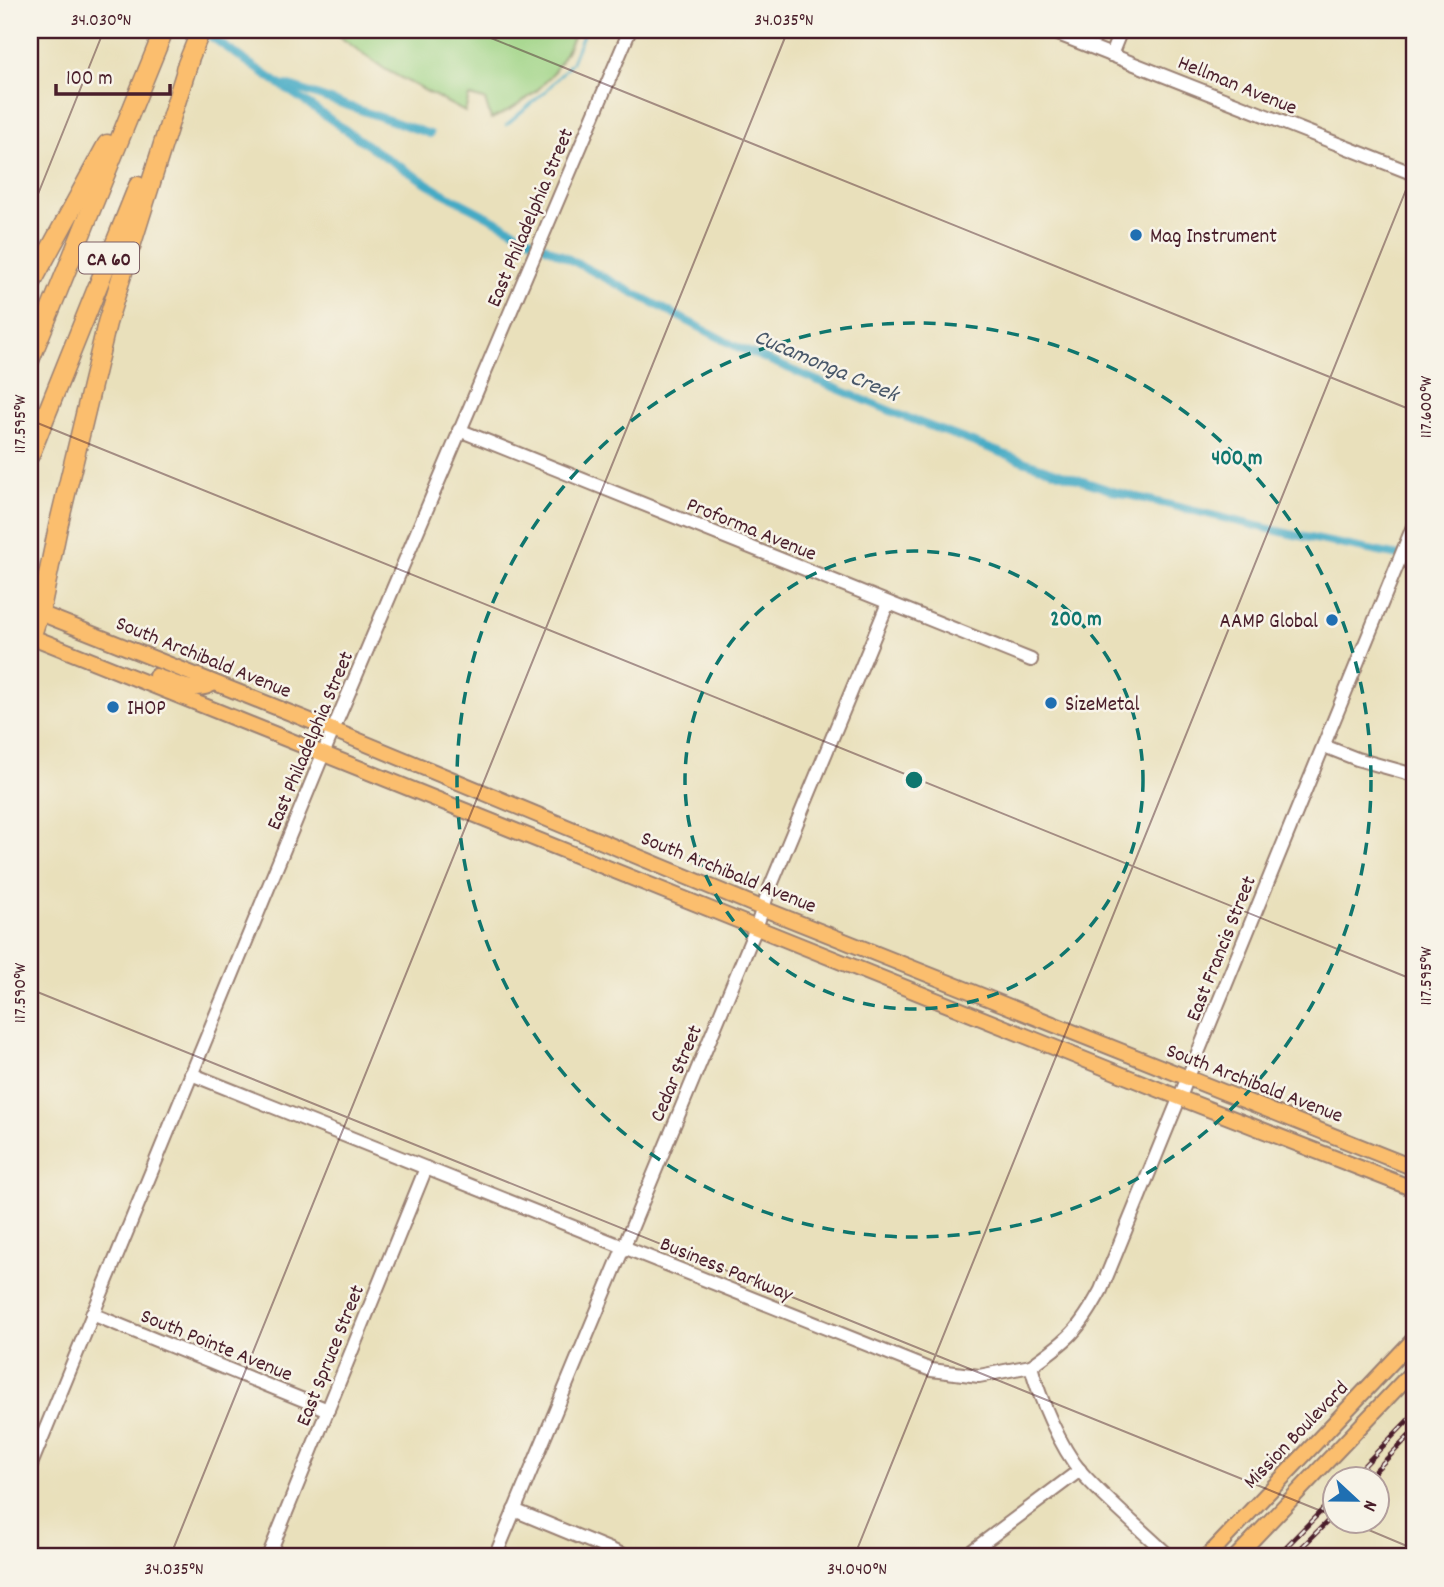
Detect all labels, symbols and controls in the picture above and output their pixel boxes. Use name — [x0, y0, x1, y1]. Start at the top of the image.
text: 34.030°N — [71, 9, 131, 34]
text: 34.035°N — [754, 9, 814, 34]
street label: Hellman Avenue — [1173, 49, 1301, 124]
scale bar — [56, 52, 170, 96]
text: 100 m — [66, 65, 113, 95]
street label: East Philadelphia Street — [481, 124, 583, 312]
place label: Mag Instrument — [1150, 223, 1277, 253]
marker: Mag Instrument — [1128, 227, 1144, 243]
road number: CA 60 — [79, 242, 139, 274]
water label: Cucamonga Creek — [748, 322, 905, 413]
text: 117.600°W — [1415, 375, 1440, 438]
text: 117.595°W — [9, 394, 34, 453]
text: 400 m — [1212, 445, 1262, 475]
street label: Proforma Avenue — [681, 491, 820, 570]
text: 200 m — [1050, 606, 1102, 636]
place label: AAMP Global — [1220, 608, 1318, 638]
street label: South Archibald Avenue — [111, 610, 295, 708]
marker: AAMP Global — [1324, 612, 1340, 628]
street label: East Philadelphia Street — [261, 647, 363, 835]
place label: SizeMetal — [1065, 691, 1139, 721]
place label: IHOP — [127, 695, 166, 725]
marker: SizeMetal — [1043, 695, 1059, 711]
marker: IHOP — [105, 699, 121, 715]
centre of rings — [902, 768, 926, 792]
street label: South Archibald Avenue — [636, 825, 820, 923]
street label: East Francis Street — [1180, 872, 1266, 1026]
text: 117.595°W — [1415, 946, 1440, 1005]
text: 117.590°W — [9, 962, 34, 1023]
street label: Cedar Street — [644, 1021, 712, 1127]
street label: South Archibald Avenue — [1161, 1037, 1347, 1132]
street label: Business Parkway — [655, 1231, 797, 1311]
street label: East Spruce Street — [290, 1281, 374, 1431]
street label: South Pointe Avenue — [135, 1303, 296, 1391]
street label: Mission Boulevard — [1238, 1375, 1357, 1497]
north arrow — [1322, 1464, 1392, 1534]
text: N — [1354, 1496, 1383, 1514]
text: 34.035°N — [144, 1558, 204, 1583]
text: 34.040°N — [827, 1558, 887, 1583]

